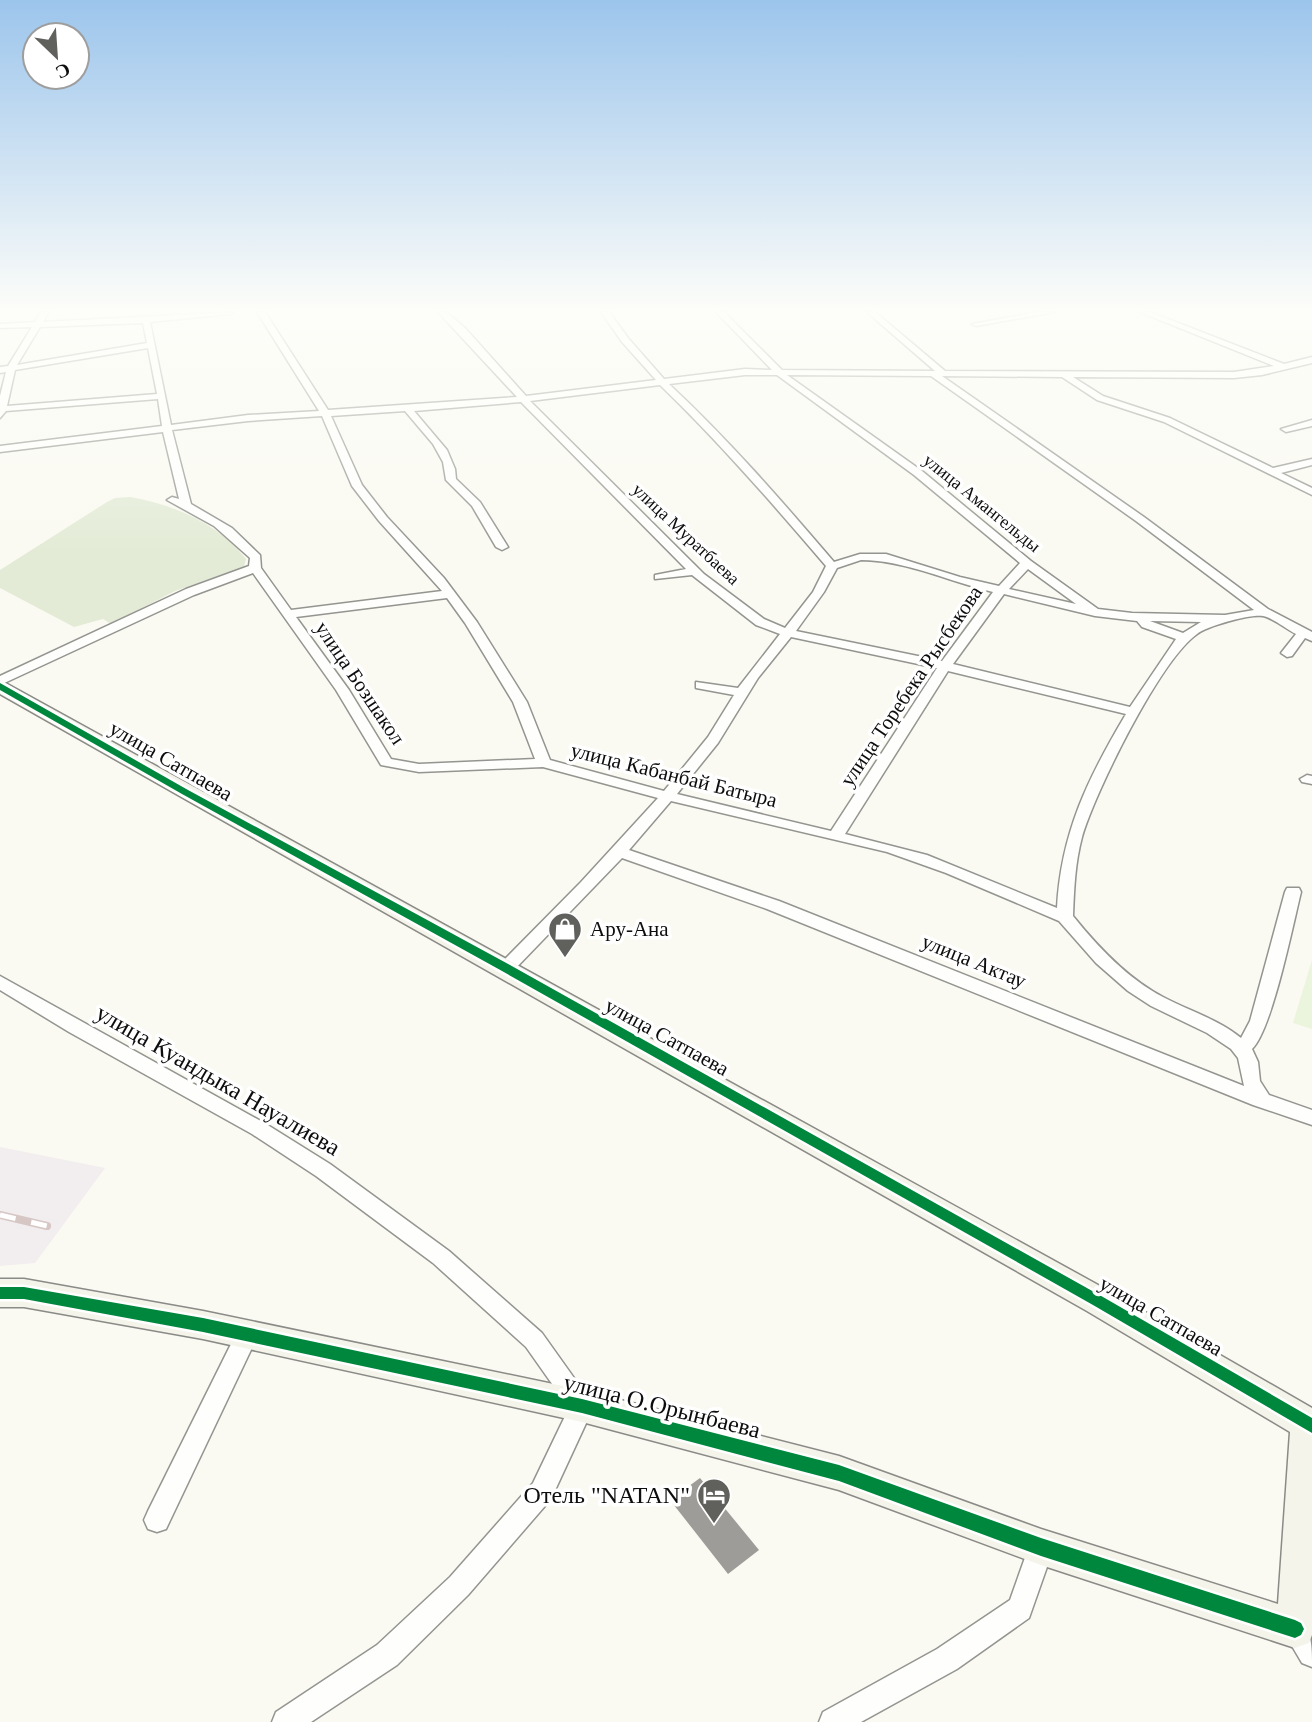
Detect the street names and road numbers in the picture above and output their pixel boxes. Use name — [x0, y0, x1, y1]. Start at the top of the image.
street label: улица Амангельды — [920, 450, 1044, 556]
street label: улица Муратбаева — [628, 479, 744, 589]
street label: улица Торебека Рысбекова — [835, 581, 987, 791]
street label: улица Бозшакол — [310, 617, 410, 749]
street label: улица Сатпаева — [105, 716, 237, 806]
street label: улица Кабанбай Батыра — [568, 738, 780, 812]
street label: улица Актау — [918, 929, 1030, 993]
street label: улица Сатпаева — [601, 993, 734, 1081]
street label: улица Куандыка Науалиева — [91, 999, 345, 1161]
street label: улица Сатпаева — [1095, 1271, 1227, 1361]
street label: улица О.Орынбаева — [561, 1369, 764, 1443]

